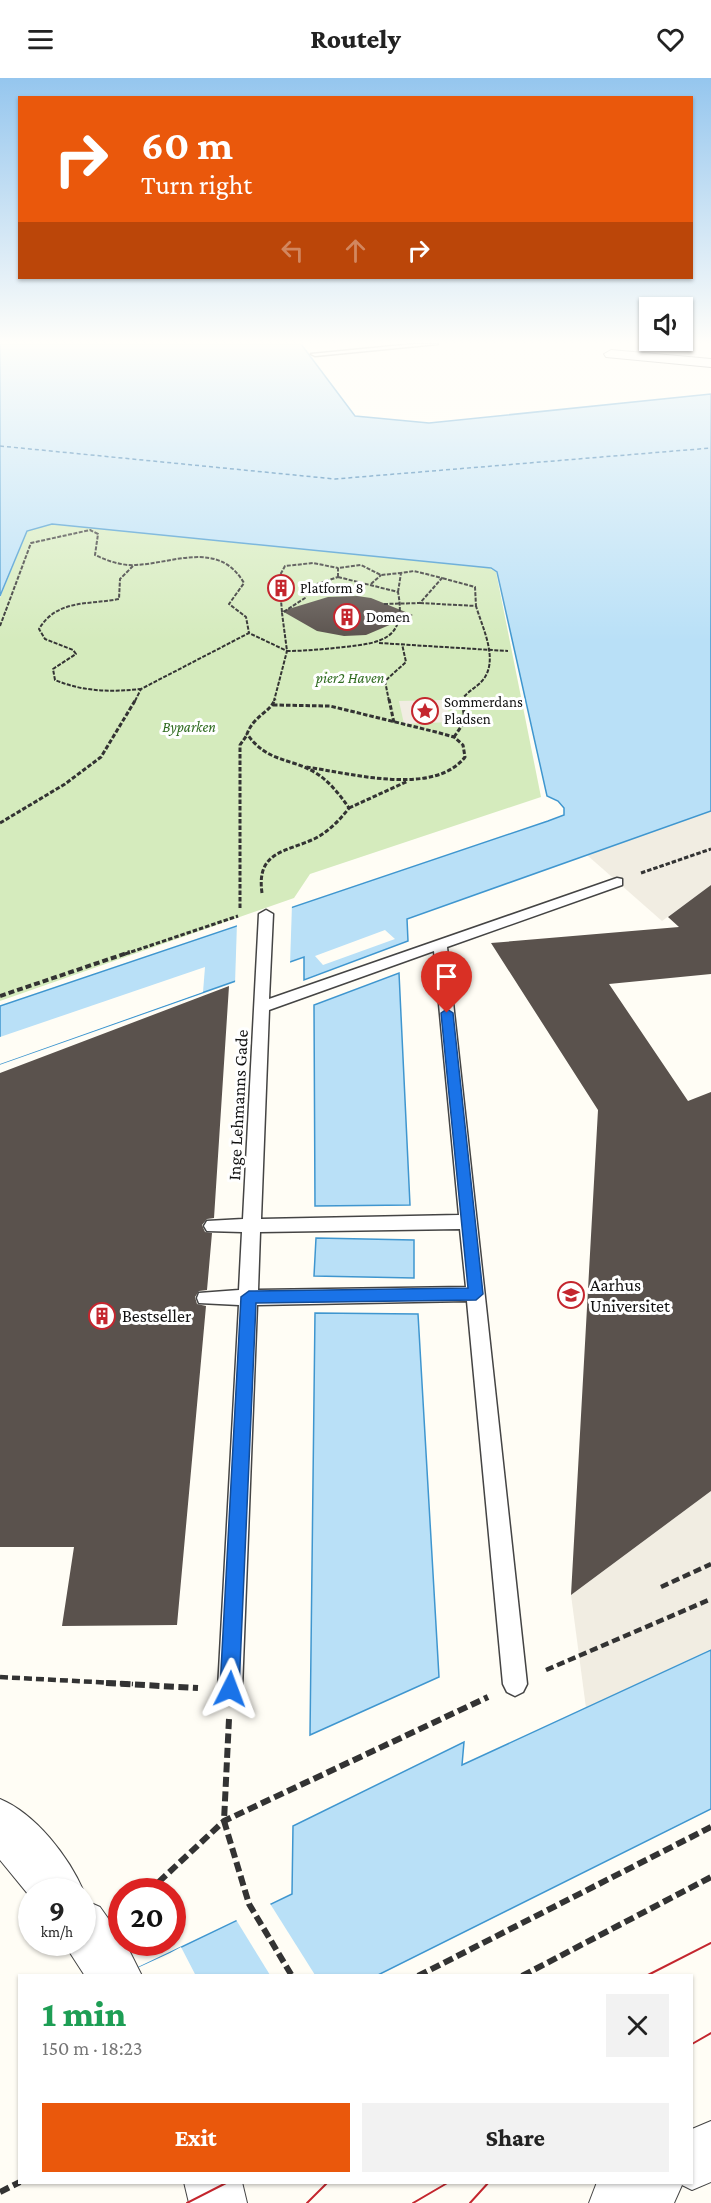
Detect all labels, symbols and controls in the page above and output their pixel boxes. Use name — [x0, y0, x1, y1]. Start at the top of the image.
icon: menu — [24, 23, 57, 56]
icon: heart — [654, 23, 687, 56]
text: Routely — [310, 24, 401, 54]
icon: right — [42, 120, 120, 198]
text: 60 m — [141, 121, 233, 168]
text: Turn right — [141, 170, 252, 200]
icon: left — [276, 234, 309, 267]
icon: ahead — [339, 234, 372, 267]
icon: right — [402, 234, 435, 267]
map controls — [639, 297, 693, 351]
button: sound — [639, 297, 693, 351]
building icon: Platform 8 — [266, 573, 296, 603]
place label: Platform 8 — [300, 580, 363, 596]
building icon: Domen — [332, 602, 362, 632]
place label: Domen — [366, 609, 410, 625]
park label: pier2 Haven — [315, 670, 385, 687]
place label: Sommerdans Pladsen — [444, 694, 523, 727]
place icon: Sommerdans Pladsen — [410, 696, 440, 726]
park label: Byparken — [162, 719, 216, 736]
pin — [421, 951, 472, 1013]
icon: arrive — [430, 960, 463, 993]
street label: Inge Lehmanns Gade — [224, 1029, 252, 1181]
place label: Aarhus Universitet — [590, 1275, 671, 1316]
school or university icon: Aarhus Universitet — [556, 1280, 586, 1310]
building icon: Bestseller — [87, 1301, 117, 1331]
place label: Bestseller — [122, 1306, 192, 1326]
position arrow — [198, 1657, 262, 1721]
speed limit sign: 20 — [108, 1878, 186, 1956]
text: 9 — [49, 1893, 65, 1926]
text: km/h — [41, 1924, 73, 1940]
text: 1 min — [42, 1994, 126, 2034]
button: close — [606, 1994, 669, 2057]
text: 150 m · 18:23 — [42, 2037, 143, 2059]
button: Exit — [42, 2103, 350, 2172]
button: Share — [362, 2103, 669, 2172]

